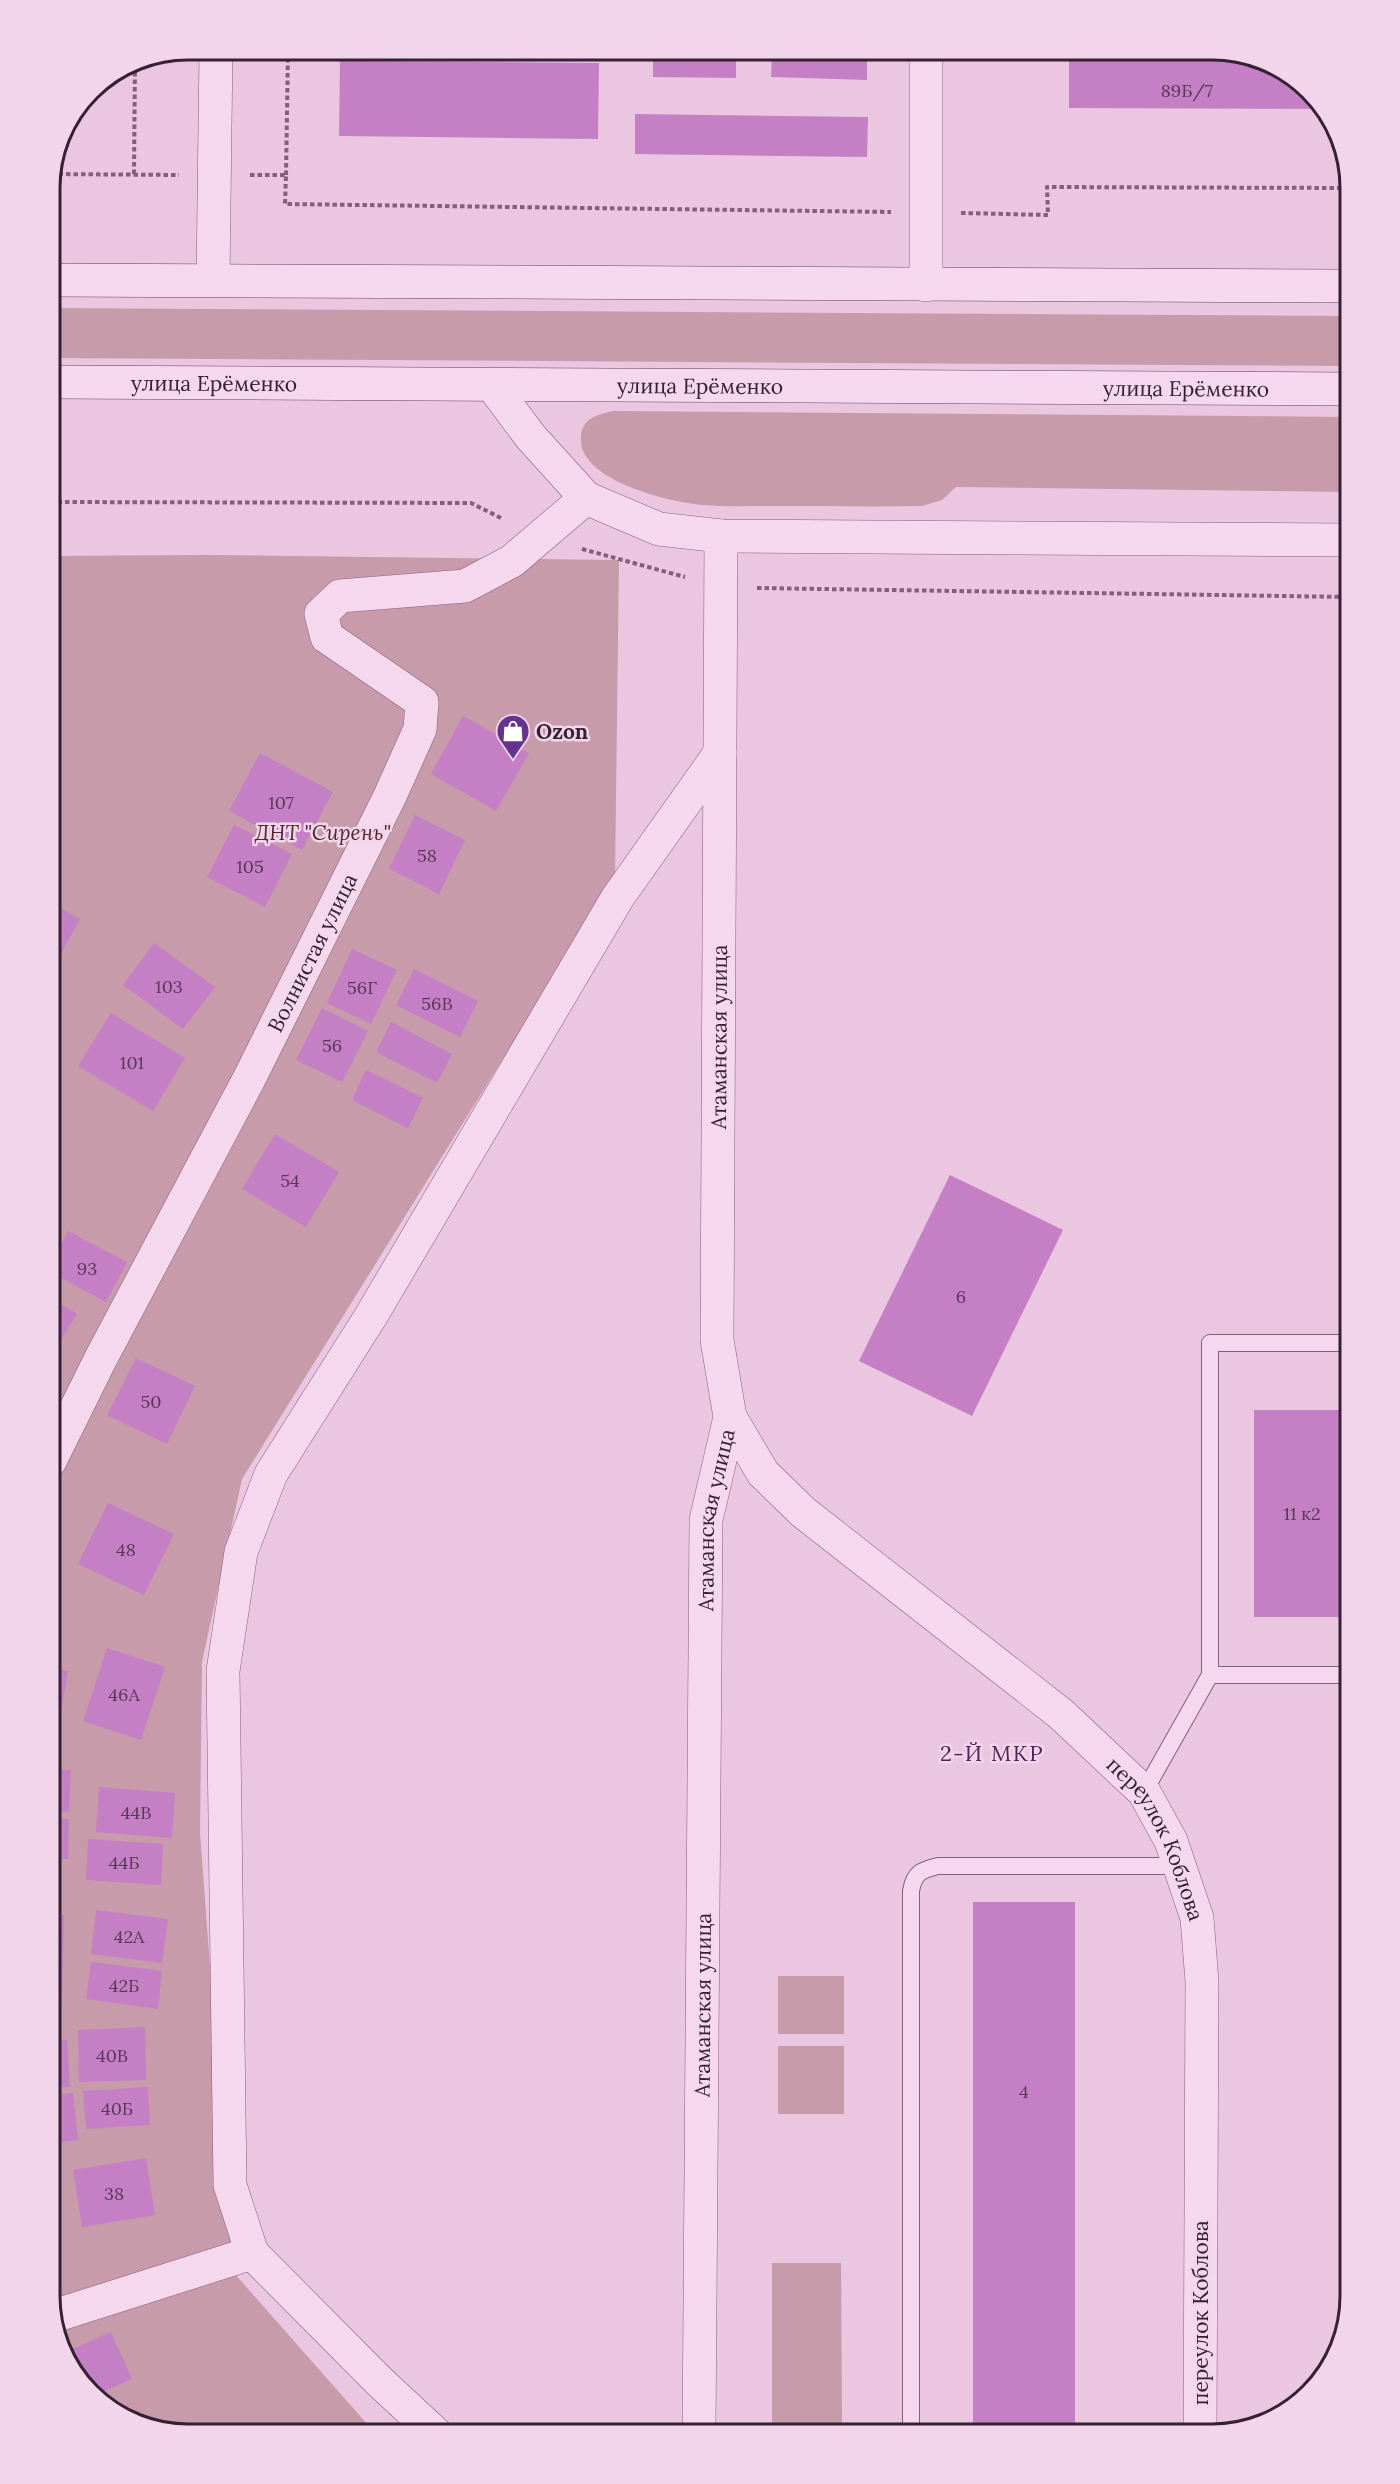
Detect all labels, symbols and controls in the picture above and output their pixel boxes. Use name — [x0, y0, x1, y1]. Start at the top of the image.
house number: 89Б/7 — [1161, 79, 1213, 102]
street label: улица Ерёменко — [131, 369, 297, 397]
street label: улица Ерёменко — [617, 372, 783, 399]
street label: улица Ерёменко — [1103, 374, 1269, 402]
shop icon: Ozon — [495, 713, 531, 760]
place label: Ozon — [536, 718, 588, 745]
house number: 107 — [268, 791, 294, 814]
park label: ДНТ "Сирень" — [254, 819, 391, 846]
house number: 58 — [417, 844, 437, 867]
house number: 105 — [236, 855, 264, 878]
street label: Волнистая улица — [261, 869, 363, 1036]
street label: Атаманская улица — [705, 944, 732, 1130]
house number: 103 — [155, 975, 183, 998]
house number: 56Г — [347, 976, 377, 999]
house number: 56В — [421, 992, 453, 1015]
house number: 56 — [322, 1034, 342, 1057]
house number: 101 — [120, 1051, 144, 1074]
house number: 54 — [280, 1169, 300, 1192]
house number: 93 — [77, 1257, 97, 1280]
house number: 6 — [956, 1285, 966, 1308]
house number: 50 — [141, 1390, 162, 1413]
street label: Атаманская улица — [692, 1426, 740, 1612]
house number: 11 к2 — [1283, 1502, 1321, 1525]
house number: 48 — [116, 1538, 136, 1561]
house number: 46А — [108, 1683, 140, 1706]
district label: 2-Й МКР — [940, 1739, 1044, 1767]
street label: переулок Коблова — [1101, 1751, 1210, 1924]
house number: 44В — [121, 1801, 151, 1824]
house number: 44Б — [109, 1851, 139, 1874]
street label: Атаманская улица — [688, 1912, 716, 2098]
house number: 42А — [114, 1925, 145, 1948]
house number: 42Б — [109, 1974, 139, 1997]
house number: 40В — [96, 2044, 128, 2067]
house number: 4 — [1019, 2080, 1029, 2103]
house number: 40Б — [101, 2097, 133, 2120]
house number: 38 — [104, 2182, 124, 2205]
street label: переулок Коблова — [1187, 2220, 1214, 2405]

